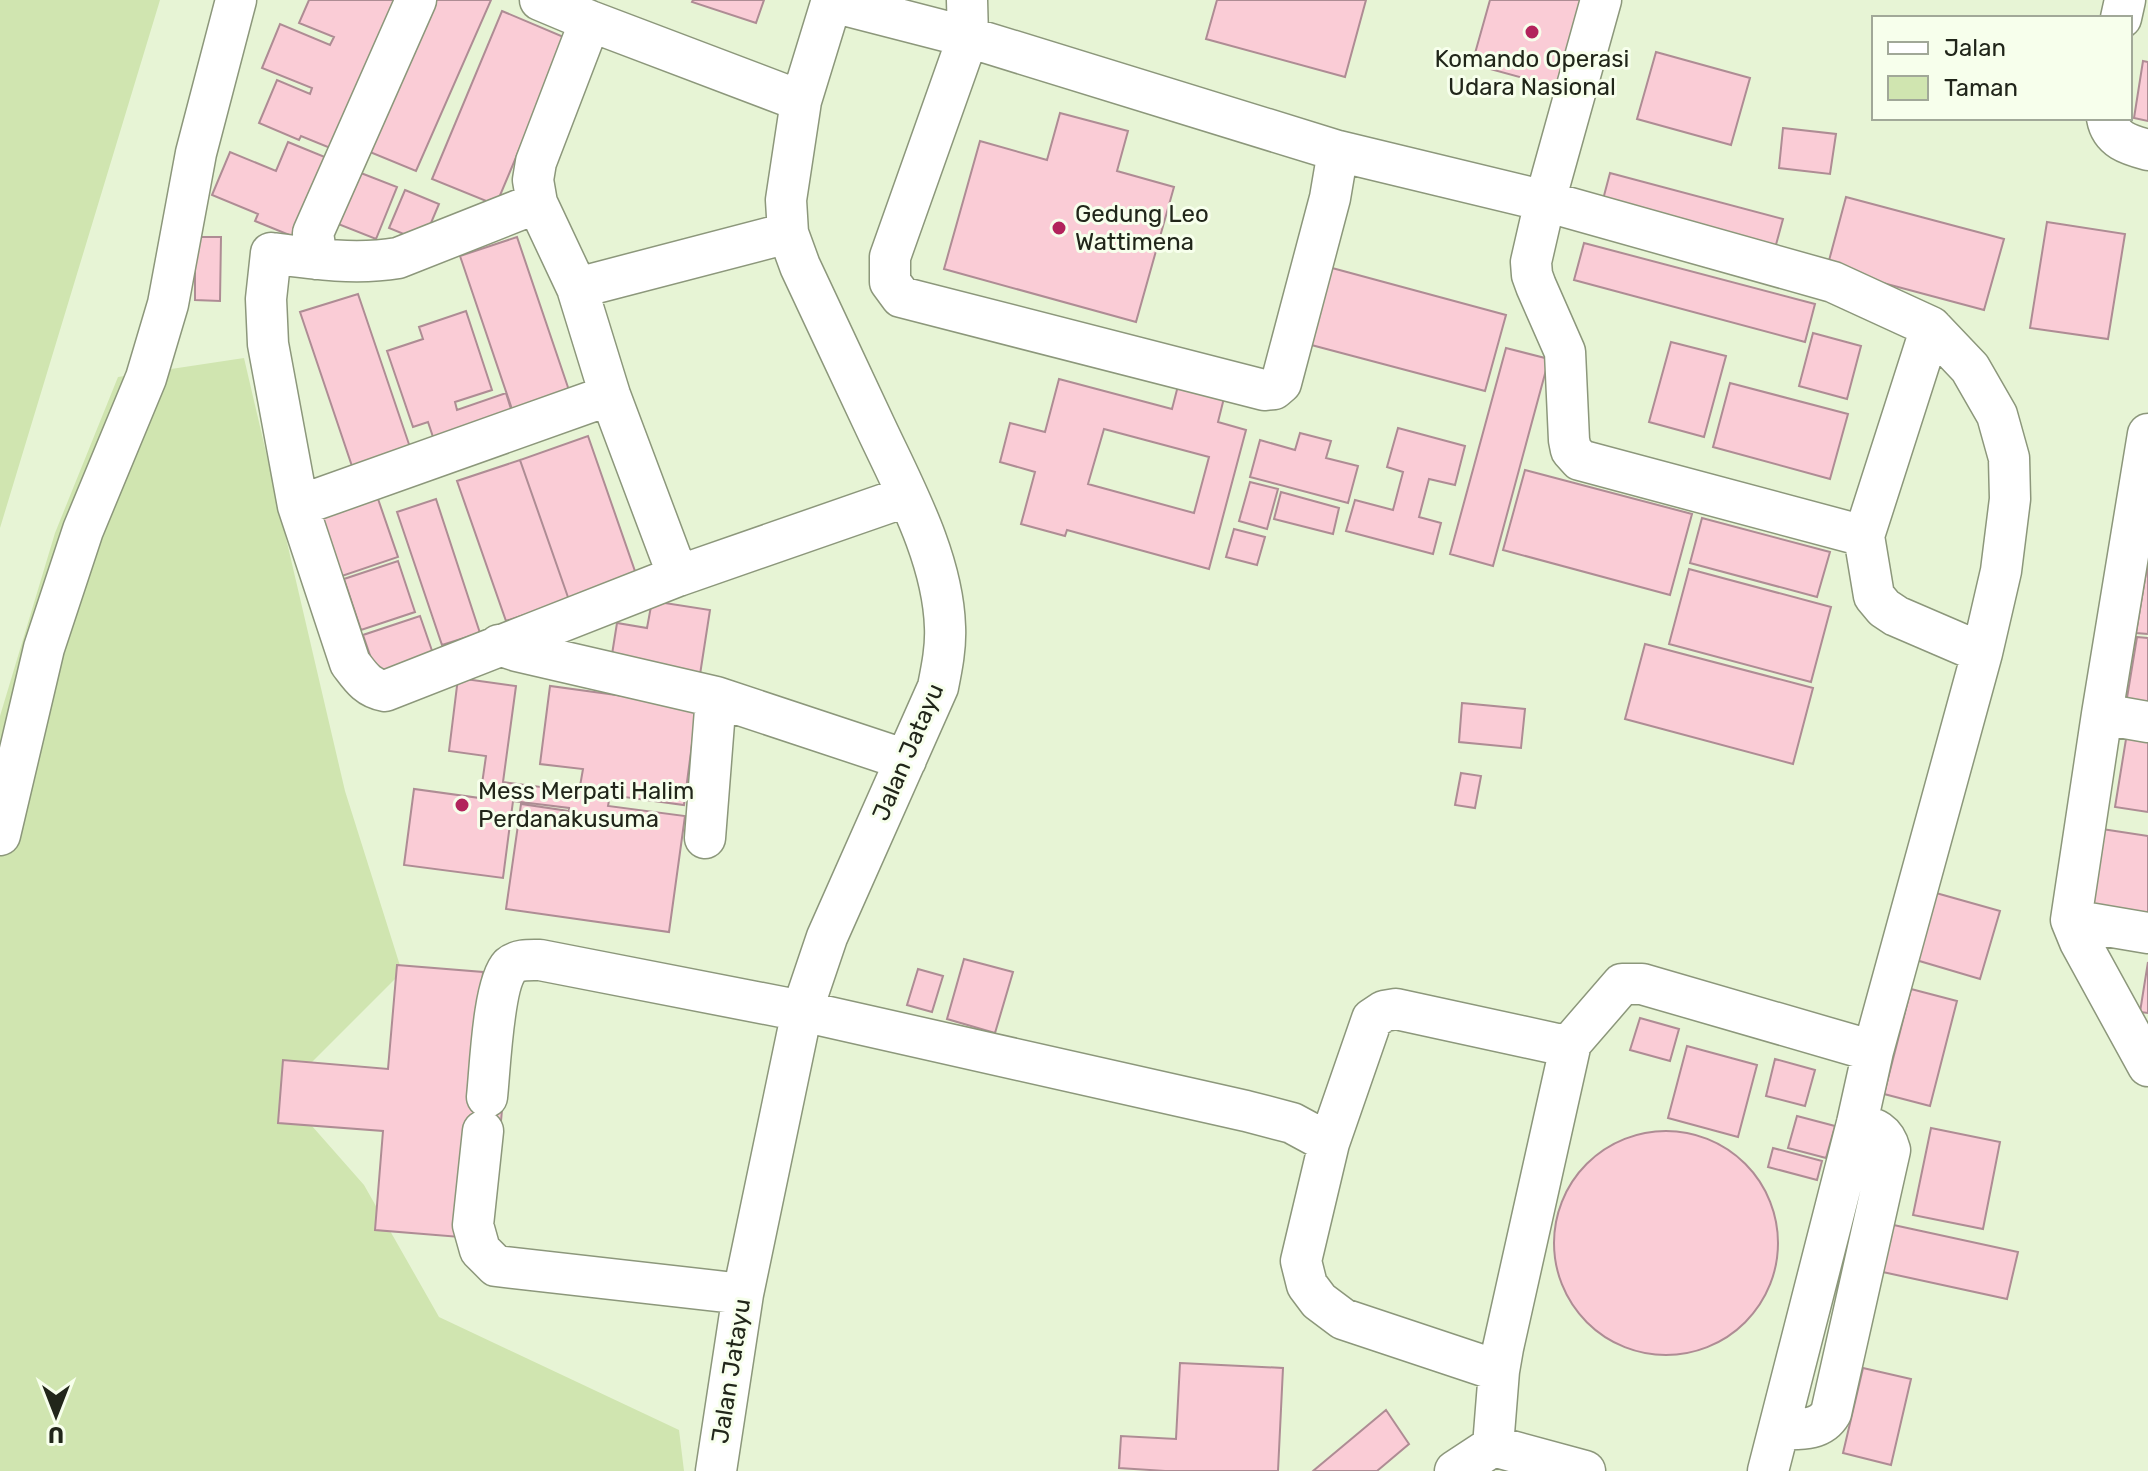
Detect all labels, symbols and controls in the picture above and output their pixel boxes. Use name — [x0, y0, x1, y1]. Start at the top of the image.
legend — [1872, 16, 2132, 120]
marker: Komando Operasi Udara Nasional — [1523, 23, 1541, 41]
text: Jalan — [1944, 34, 2006, 62]
place label: Komando Operasi Udara Nasional — [1435, 45, 1629, 101]
text: Taman — [1944, 74, 2018, 102]
place label: Gedung Leo Wattimena — [1075, 200, 1209, 256]
marker: Gedung Leo Wattimena — [1050, 219, 1068, 237]
street label: Jalan Jatayu — [867, 679, 949, 825]
place label: Mess Merpati Halim Perdanakusuma — [478, 777, 694, 833]
marker: Mess Merpati Halim Perdanakusuma — [453, 796, 471, 814]
street label: Jalan Jatayu — [706, 1297, 756, 1445]
north arrow — [16, 1375, 96, 1455]
text: U — [48, 1421, 64, 1448]

